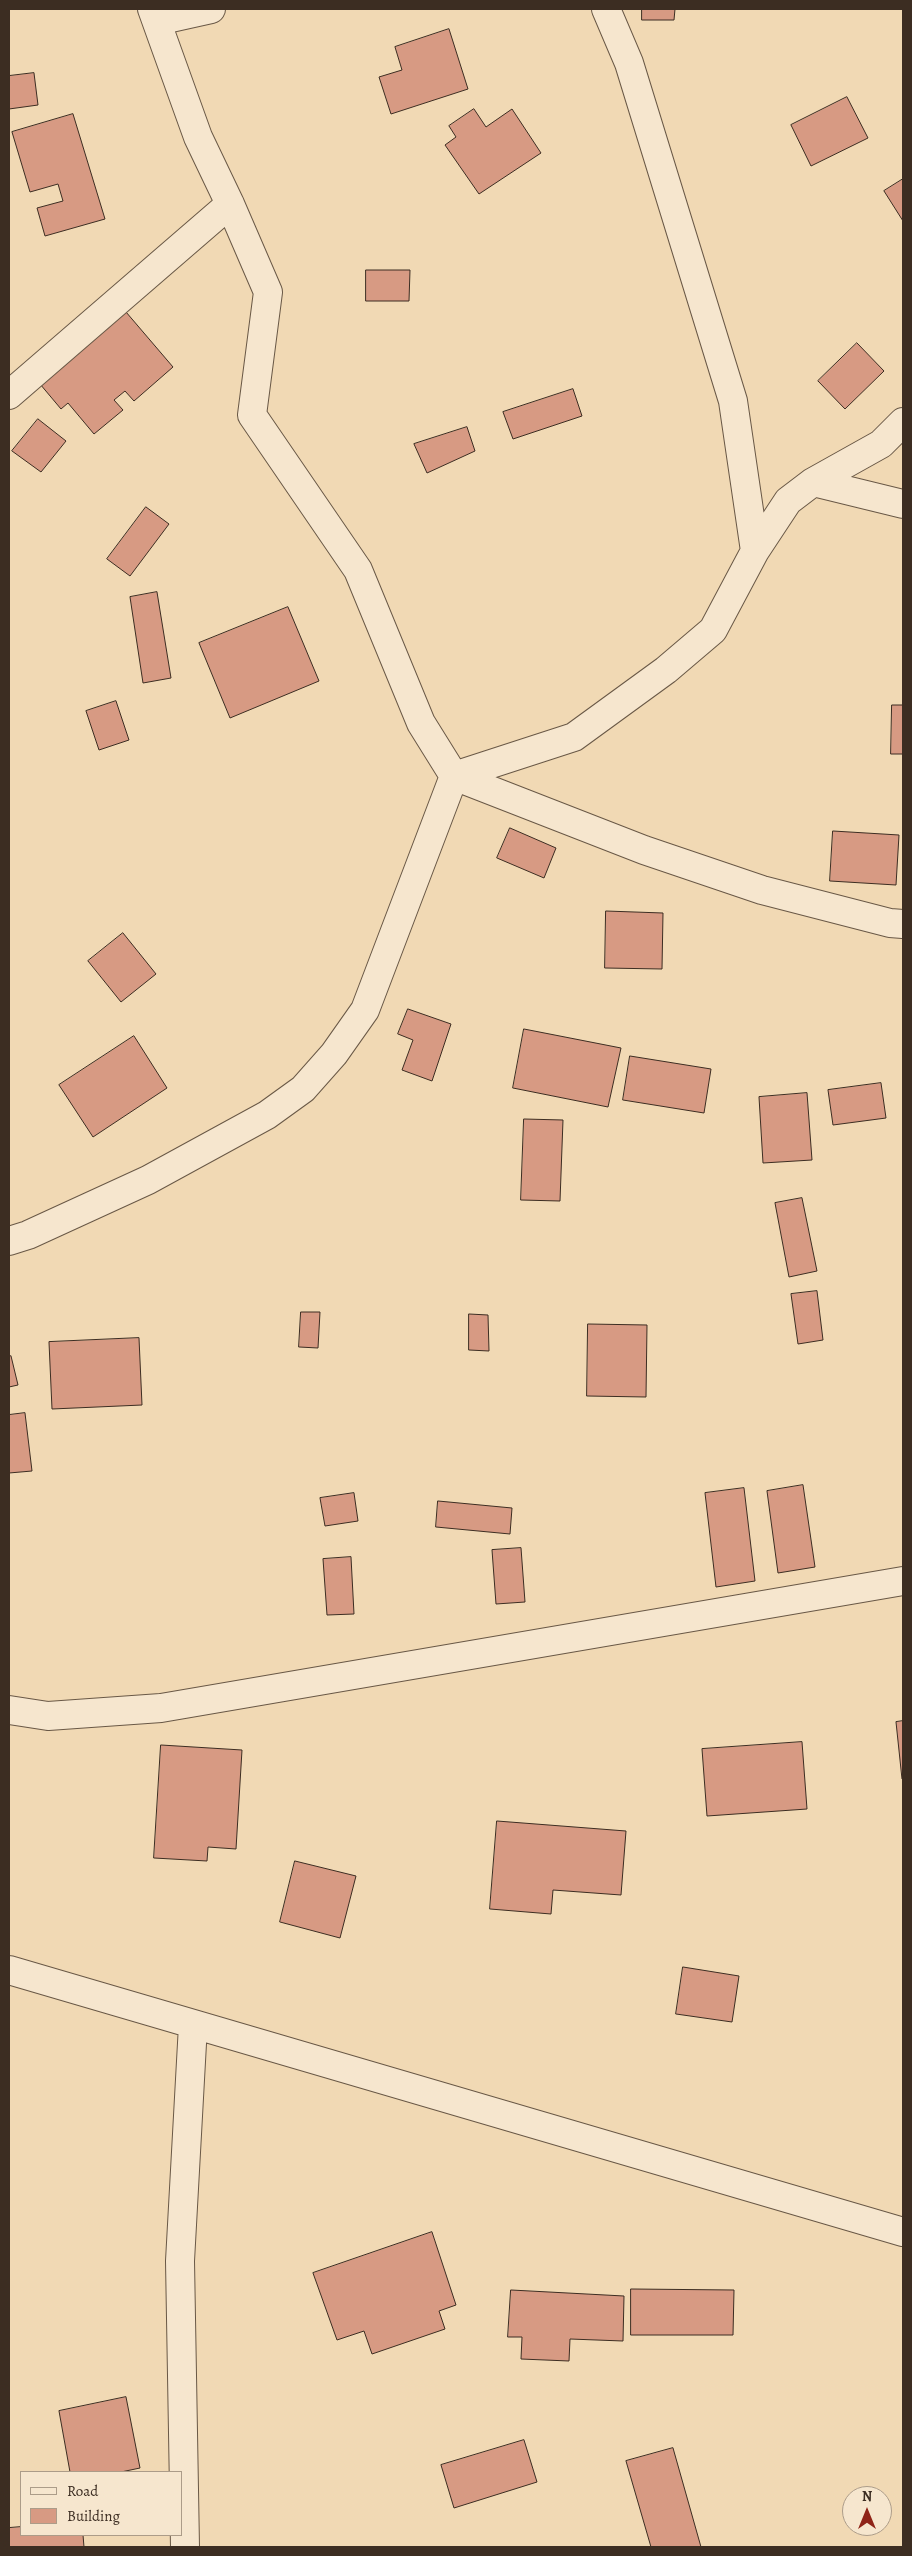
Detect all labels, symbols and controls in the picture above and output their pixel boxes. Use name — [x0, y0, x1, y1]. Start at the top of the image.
legend — [20, 2471, 182, 2536]
text: Road — [67, 2481, 98, 2501]
north arrow — [842, 2486, 892, 2536]
text: N — [862, 2487, 872, 2506]
text: Building — [67, 2506, 120, 2526]

